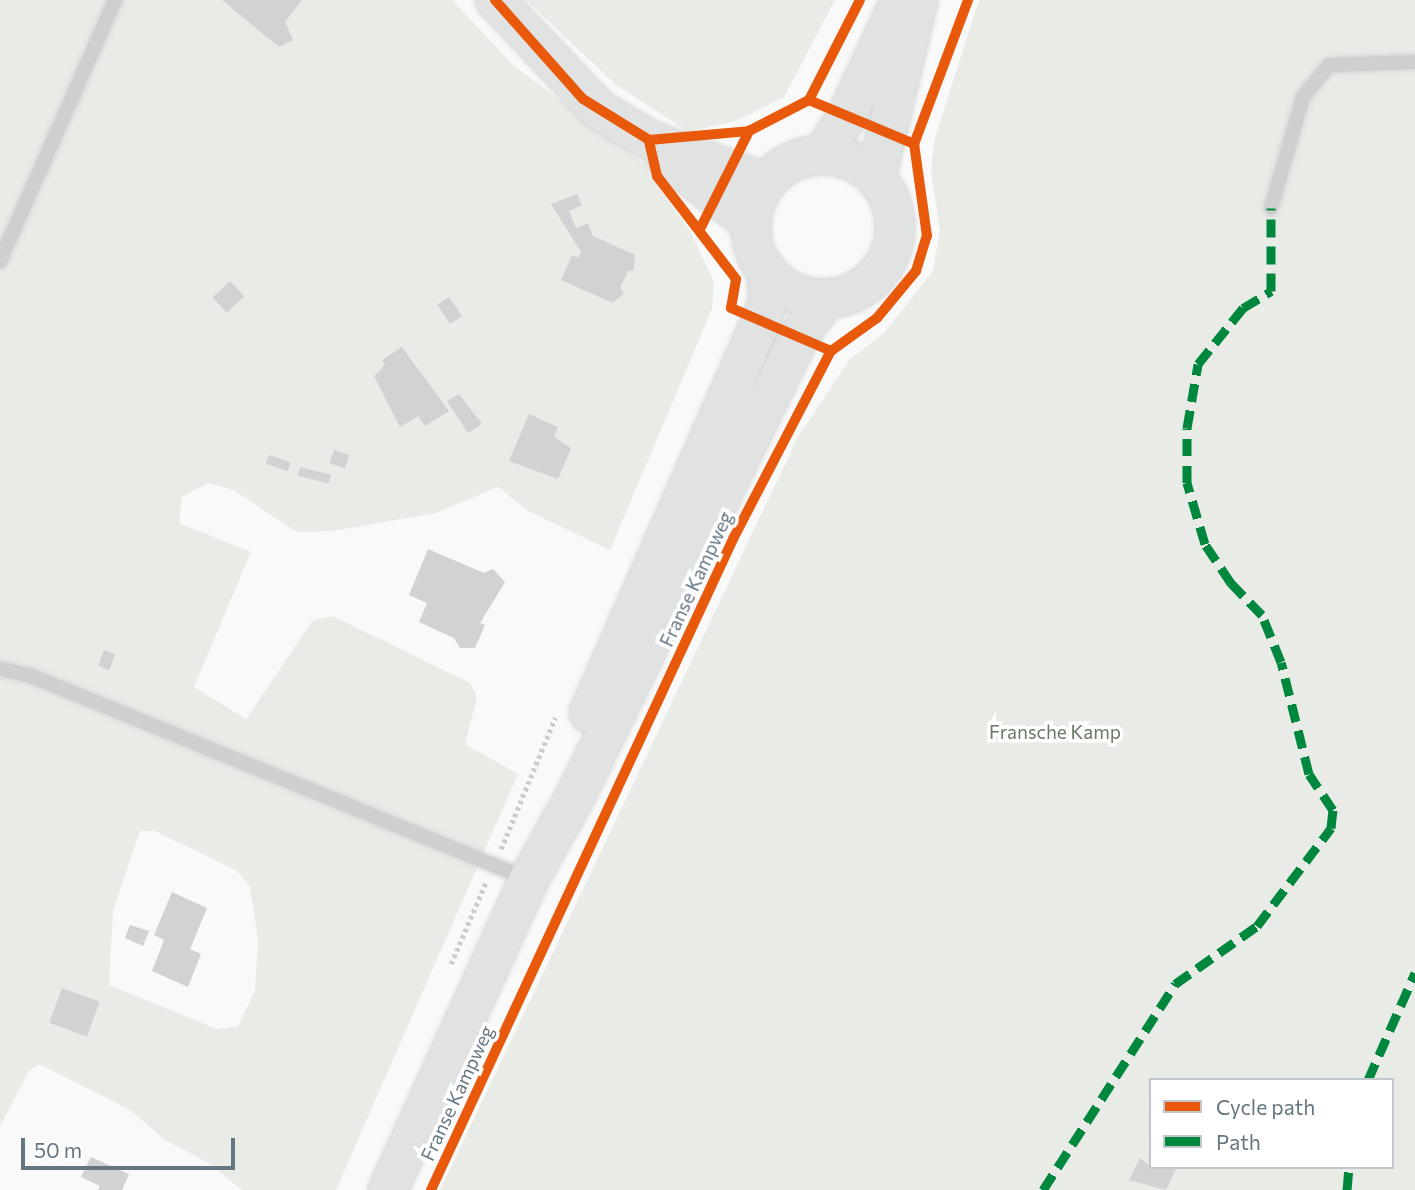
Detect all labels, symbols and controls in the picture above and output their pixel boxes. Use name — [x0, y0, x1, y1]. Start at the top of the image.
street label: Franse Kampweg — [655, 508, 737, 650]
park label: Fransche Kamp — [989, 721, 1121, 743]
street label: Franse Kampweg — [416, 1022, 498, 1164]
legend — [1149, 1078, 1394, 1169]
text: Cycle path — [1216, 1094, 1315, 1119]
scale bar — [24, 1124, 238, 1168]
text: Path — [1216, 1129, 1261, 1154]
text: 50 m — [34, 1137, 82, 1162]

